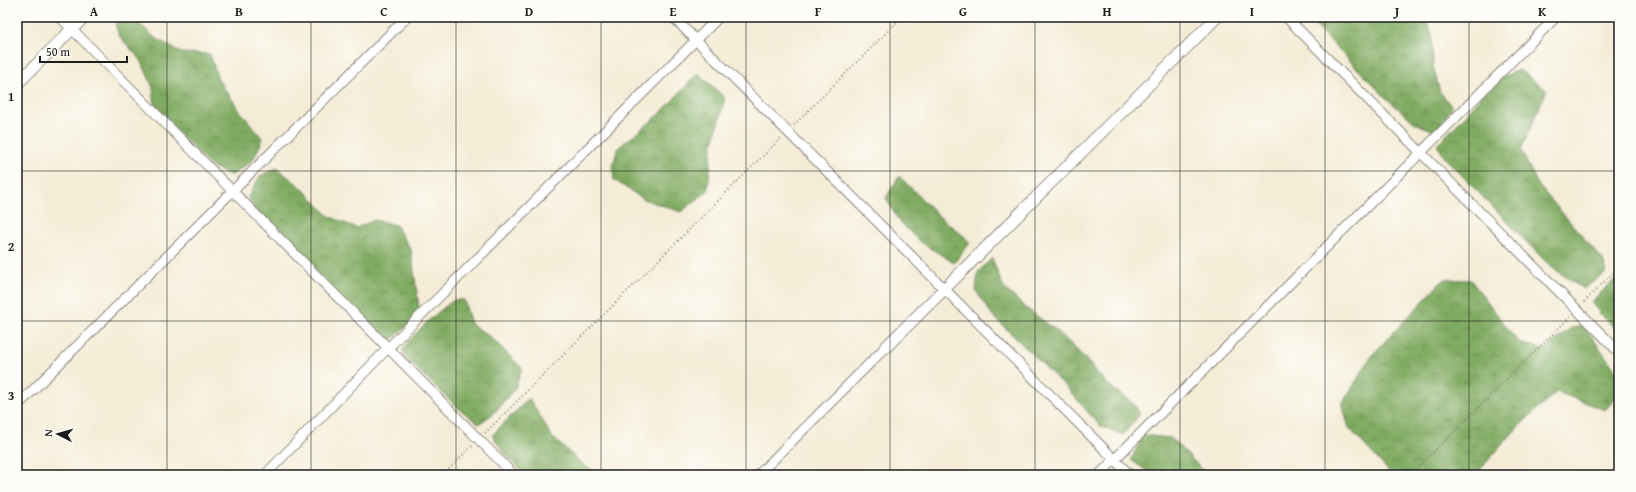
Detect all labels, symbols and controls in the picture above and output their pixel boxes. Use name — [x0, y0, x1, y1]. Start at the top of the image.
text: A — [90, 2, 99, 21]
text: B — [235, 2, 243, 21]
text: C — [380, 2, 388, 21]
text: D — [525, 2, 533, 21]
text: E — [670, 2, 677, 21]
text: F — [815, 2, 822, 21]
text: G — [959, 2, 967, 21]
text: H — [1102, 2, 1112, 21]
text: I — [1250, 2, 1254, 21]
text: J — [1393, 2, 1400, 21]
text: K — [1538, 2, 1547, 21]
scale bar — [40, 38, 127, 64]
text: 50 m — [46, 43, 70, 60]
text: 1 — [8, 87, 14, 106]
text: 2 — [8, 237, 15, 256]
text: 3 — [8, 386, 14, 405]
north arrow — [38, 414, 78, 454]
text: N — [40, 428, 56, 437]

